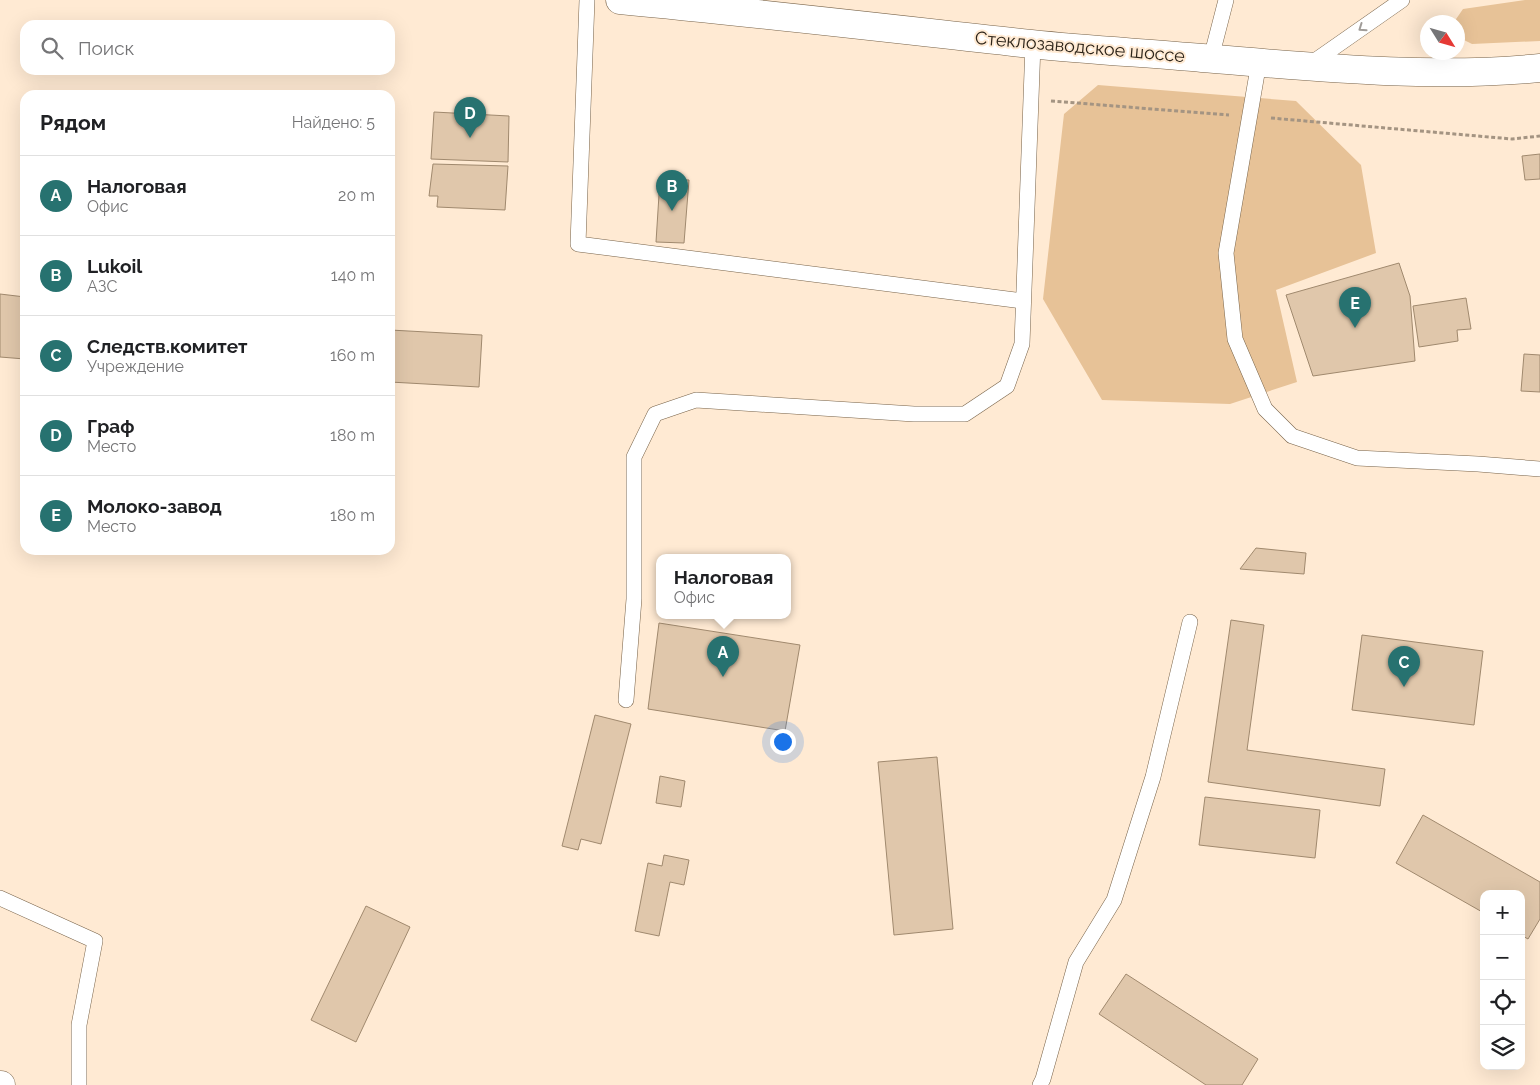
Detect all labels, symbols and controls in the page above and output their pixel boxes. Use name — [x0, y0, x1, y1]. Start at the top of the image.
north arrow — [1420, 15, 1465, 60]
search box — [20, 20, 395, 75]
one-way arrow — [1358, 22, 1368, 31]
street label: Стеклозаводское шоссе — [974, 27, 1186, 66]
icon: search — [38, 34, 66, 62]
text: Поиск — [78, 37, 134, 59]
pin: D — [454, 97, 486, 138]
text: Рядом — [40, 110, 106, 135]
text: Найдено: 5 — [292, 113, 375, 132]
pin: B — [656, 170, 688, 211]
text: Налоговая — [87, 175, 187, 197]
text: A — [51, 186, 61, 205]
text: 20 m — [338, 186, 375, 205]
text: Офис — [87, 197, 128, 216]
text: Lukoil — [87, 255, 142, 277]
text: B — [51, 266, 61, 285]
text: 140 m — [331, 266, 375, 285]
text: АЗС — [87, 277, 117, 296]
pin: E — [1339, 287, 1371, 328]
text: Следств.комитет — [87, 335, 248, 357]
text: C — [51, 346, 61, 365]
text: 160 m — [330, 346, 375, 365]
text: Учреждение — [87, 357, 184, 376]
text: Граф — [87, 415, 134, 437]
text: D — [50, 426, 62, 445]
text: 180 m — [330, 426, 375, 445]
text: Место — [87, 437, 136, 456]
text: Молоко-завод — [87, 495, 222, 517]
text: E — [51, 506, 61, 525]
text: 180 m — [330, 506, 375, 525]
text: Место — [87, 517, 136, 536]
popup — [656, 554, 791, 619]
text: Налоговая — [674, 566, 773, 588]
text: Офис — [674, 588, 715, 607]
pin: A — [707, 636, 739, 677]
pin: C — [1388, 646, 1420, 687]
your location — [770, 729, 796, 755]
map controls — [1480, 890, 1525, 1070]
button: + — [1480, 890, 1525, 935]
button: − — [1480, 935, 1525, 980]
button: locate — [1480, 980, 1525, 1025]
button: layers — [1480, 1025, 1525, 1070]

